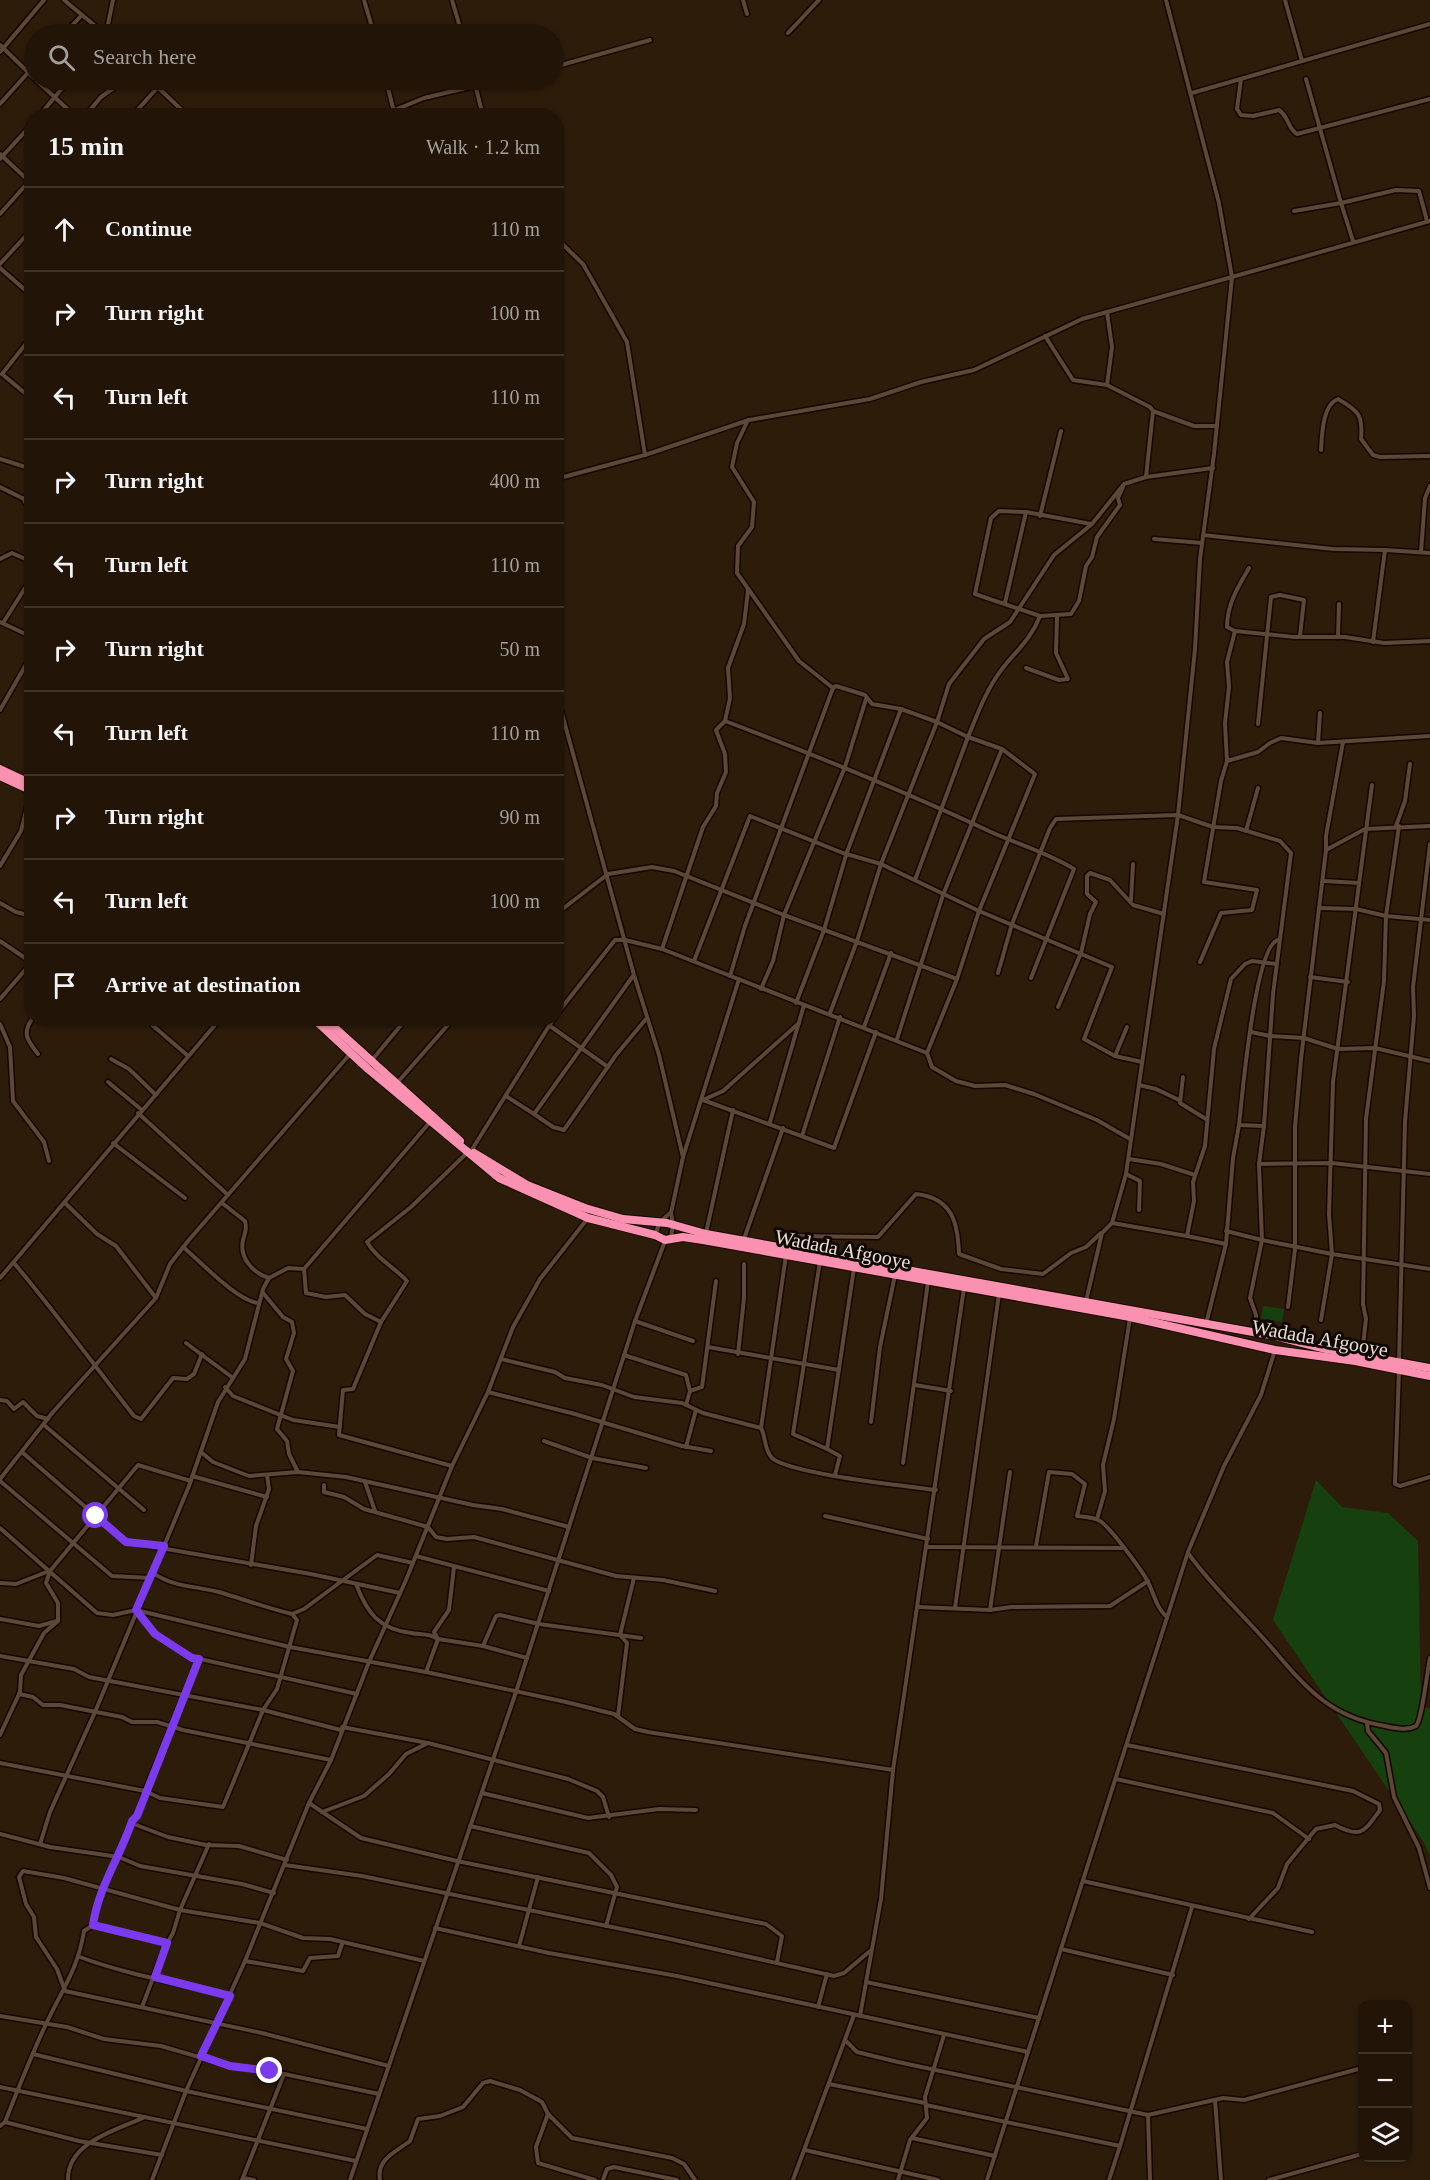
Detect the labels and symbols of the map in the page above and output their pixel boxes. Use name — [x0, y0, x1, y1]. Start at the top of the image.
street label: Wadada Afgooye — [773, 1225, 913, 1274]
street label: Wadada Afgooye — [1250, 1315, 1390, 1362]
route start — [82, 1502, 108, 1528]
route end — [256, 2057, 282, 2083]

